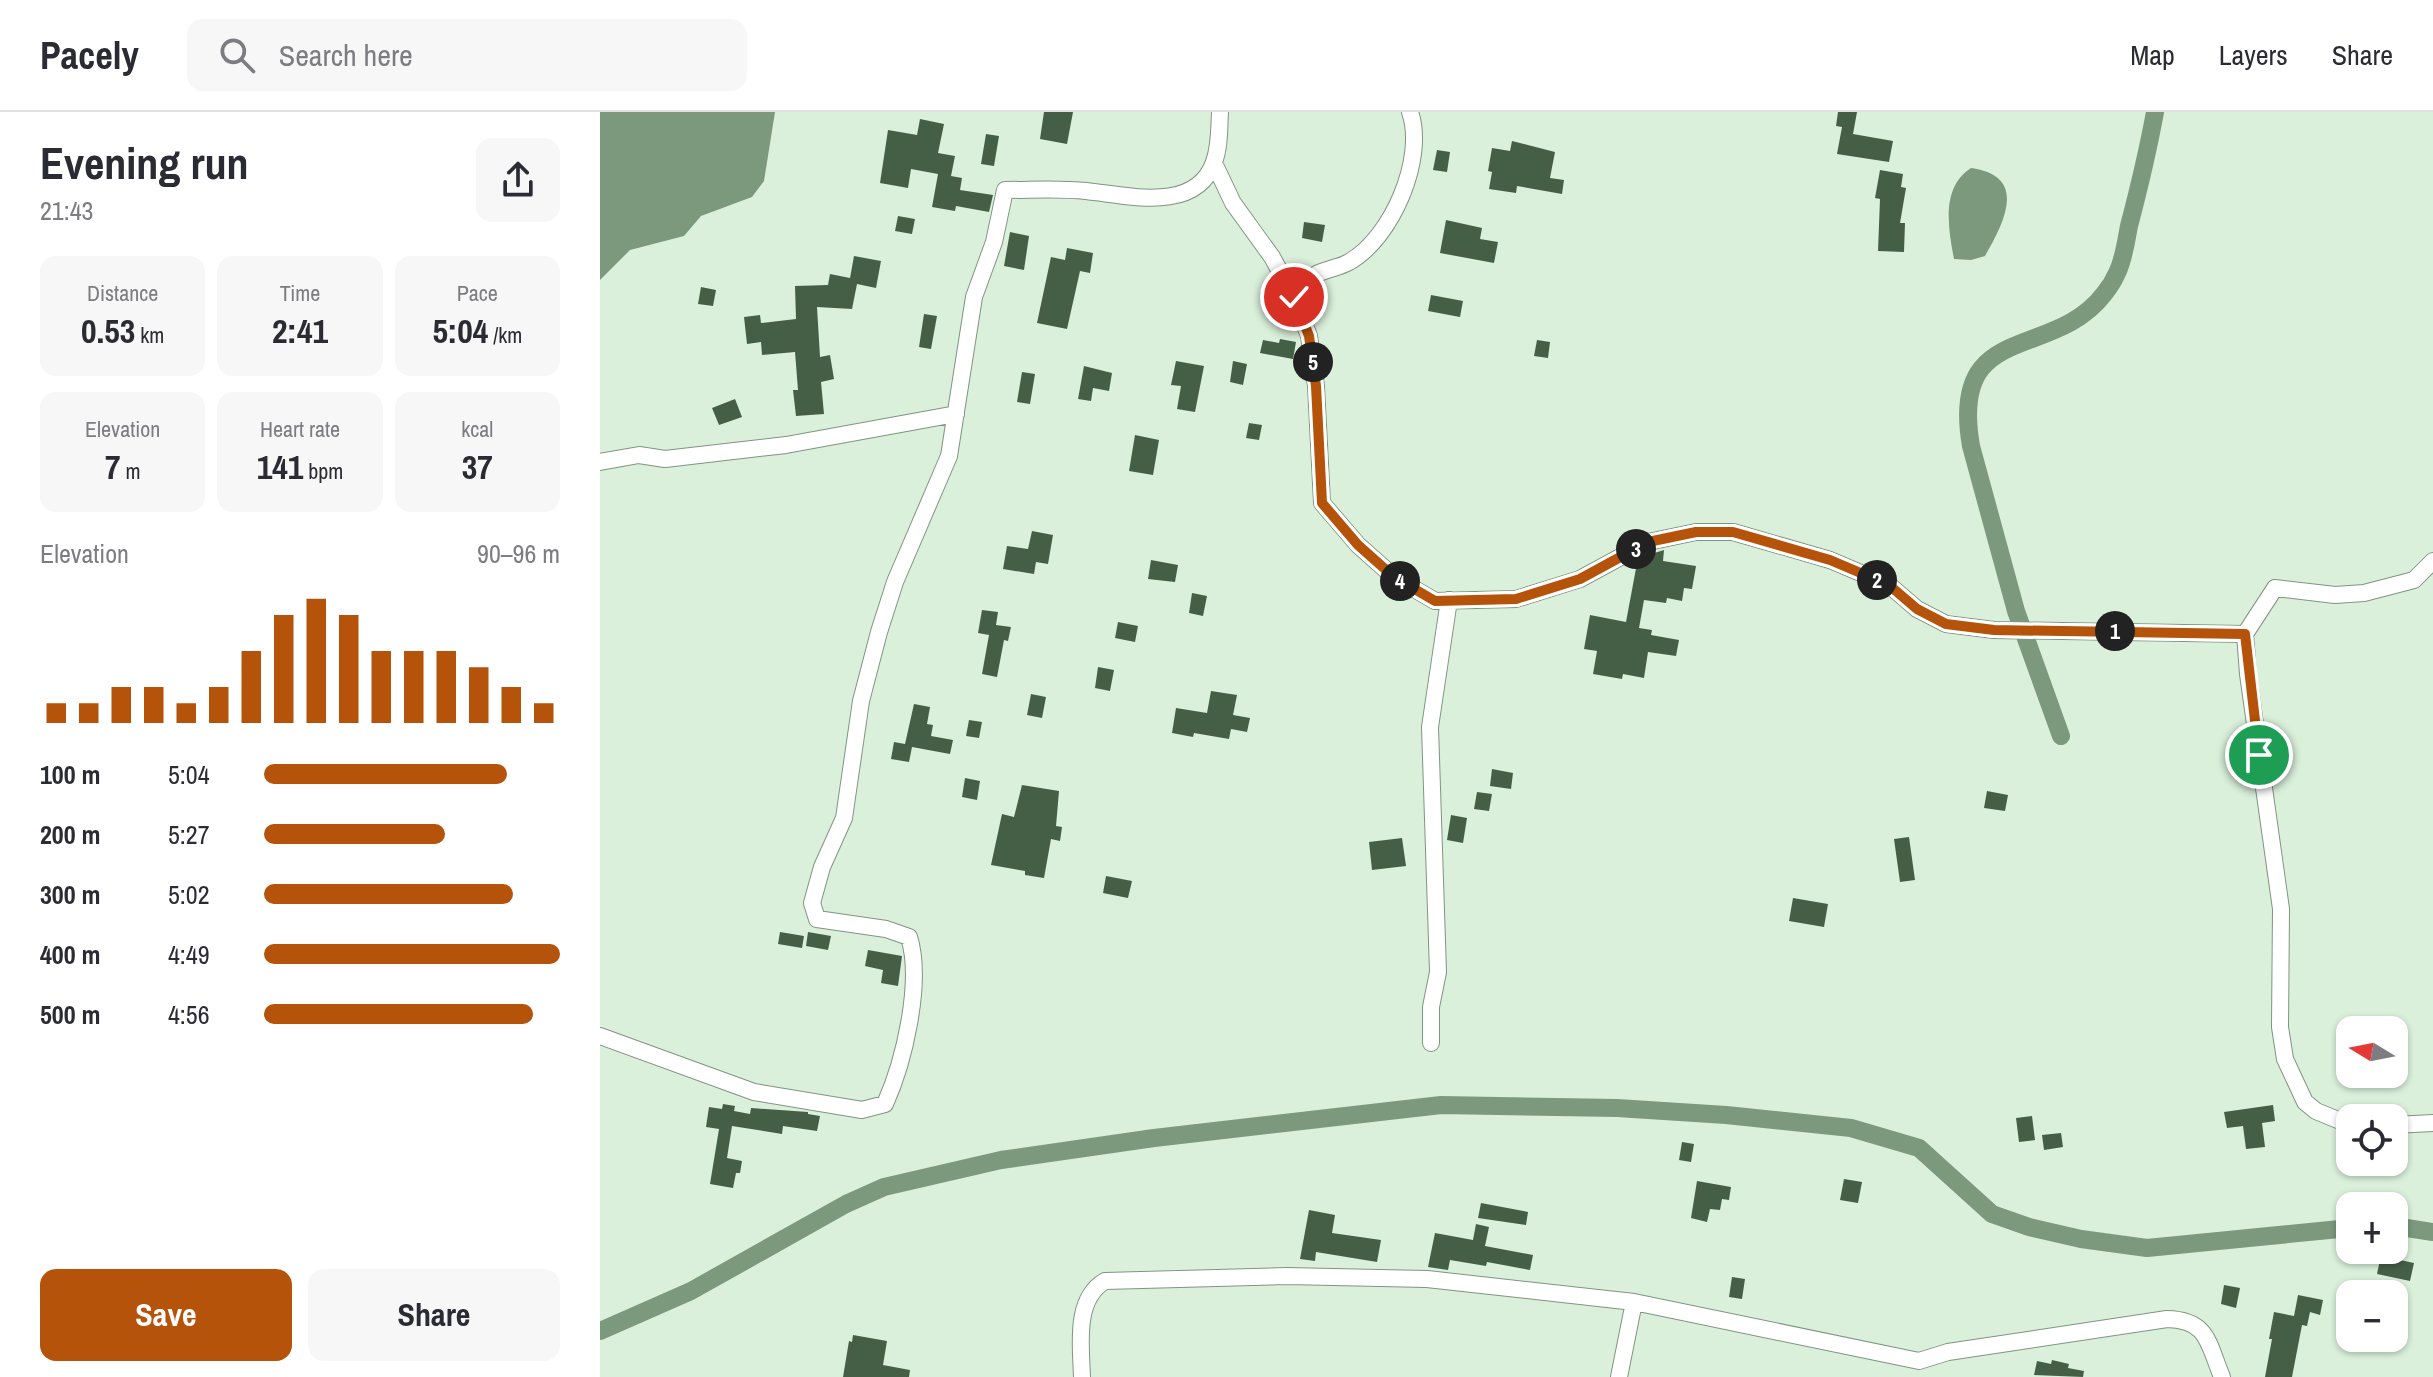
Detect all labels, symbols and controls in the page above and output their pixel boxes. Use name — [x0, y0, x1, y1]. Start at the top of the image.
search box — [187, 19, 747, 91]
text: Pacely — [40, 30, 139, 81]
icon: search — [215, 33, 259, 77]
text: Search here — [279, 35, 413, 75]
text: Map — [2130, 36, 2175, 74]
text: Layers — [2219, 36, 2288, 74]
text: Share — [2332, 36, 2393, 74]
text: Evening run — [40, 133, 249, 193]
button: share — [476, 138, 560, 222]
text: 21:43 — [40, 193, 93, 228]
pin — [1260, 263, 1328, 331]
icon: check — [1272, 275, 1316, 319]
text: Distance — [87, 278, 158, 308]
text: Time — [280, 278, 320, 308]
text: Pace — [457, 278, 498, 308]
text: 0.53 — [81, 308, 135, 354]
text: 2:41 — [272, 308, 328, 354]
text: 5:04 — [432, 308, 488, 354]
text: km — [135, 320, 164, 350]
text: /km — [488, 320, 522, 350]
pin: 5 — [1293, 342, 1333, 382]
text: 5 — [1308, 347, 1318, 377]
text: Elevation — [85, 414, 160, 444]
text: Heart rate — [260, 414, 340, 444]
text: kcal — [461, 414, 493, 444]
text: 7 — [105, 444, 120, 490]
text: 141 — [257, 444, 303, 490]
text: 37 — [462, 444, 493, 490]
text: m — [120, 456, 140, 486]
text: bpm — [303, 456, 343, 486]
pin: 3 — [1616, 529, 1656, 569]
text: 3 — [1631, 534, 1641, 564]
text: Elevation — [40, 536, 129, 571]
text: 90–96 m — [477, 536, 560, 571]
pin: 2 — [1857, 560, 1897, 600]
pin: 4 — [1380, 561, 1420, 601]
text: 2 — [1872, 565, 1882, 595]
text: 4 — [1395, 566, 1405, 596]
pin: 1 — [2095, 611, 2135, 651]
text: 1 — [2110, 616, 2120, 646]
pin — [2225, 721, 2293, 789]
icon: arrive — [2237, 733, 2281, 777]
text: 100 m — [40, 757, 100, 792]
text: 5:04 — [168, 757, 210, 792]
text: 200 m — [40, 817, 100, 852]
text: 5:27 — [168, 817, 210, 852]
text: 300 m — [40, 877, 100, 912]
text: 5:02 — [168, 877, 210, 912]
text: 400 m — [40, 937, 100, 972]
text: 4:49 — [168, 937, 210, 972]
text: 500 m — [40, 997, 100, 1032]
text: 4:56 — [168, 997, 210, 1032]
north arrow — [2336, 1016, 2408, 1088]
map controls — [2336, 1016, 2408, 1352]
button: locate — [2336, 1104, 2408, 1176]
button: + — [2336, 1192, 2408, 1264]
button: Save — [40, 1269, 292, 1361]
button: Share — [308, 1269, 560, 1361]
button: − — [2336, 1280, 2408, 1352]

